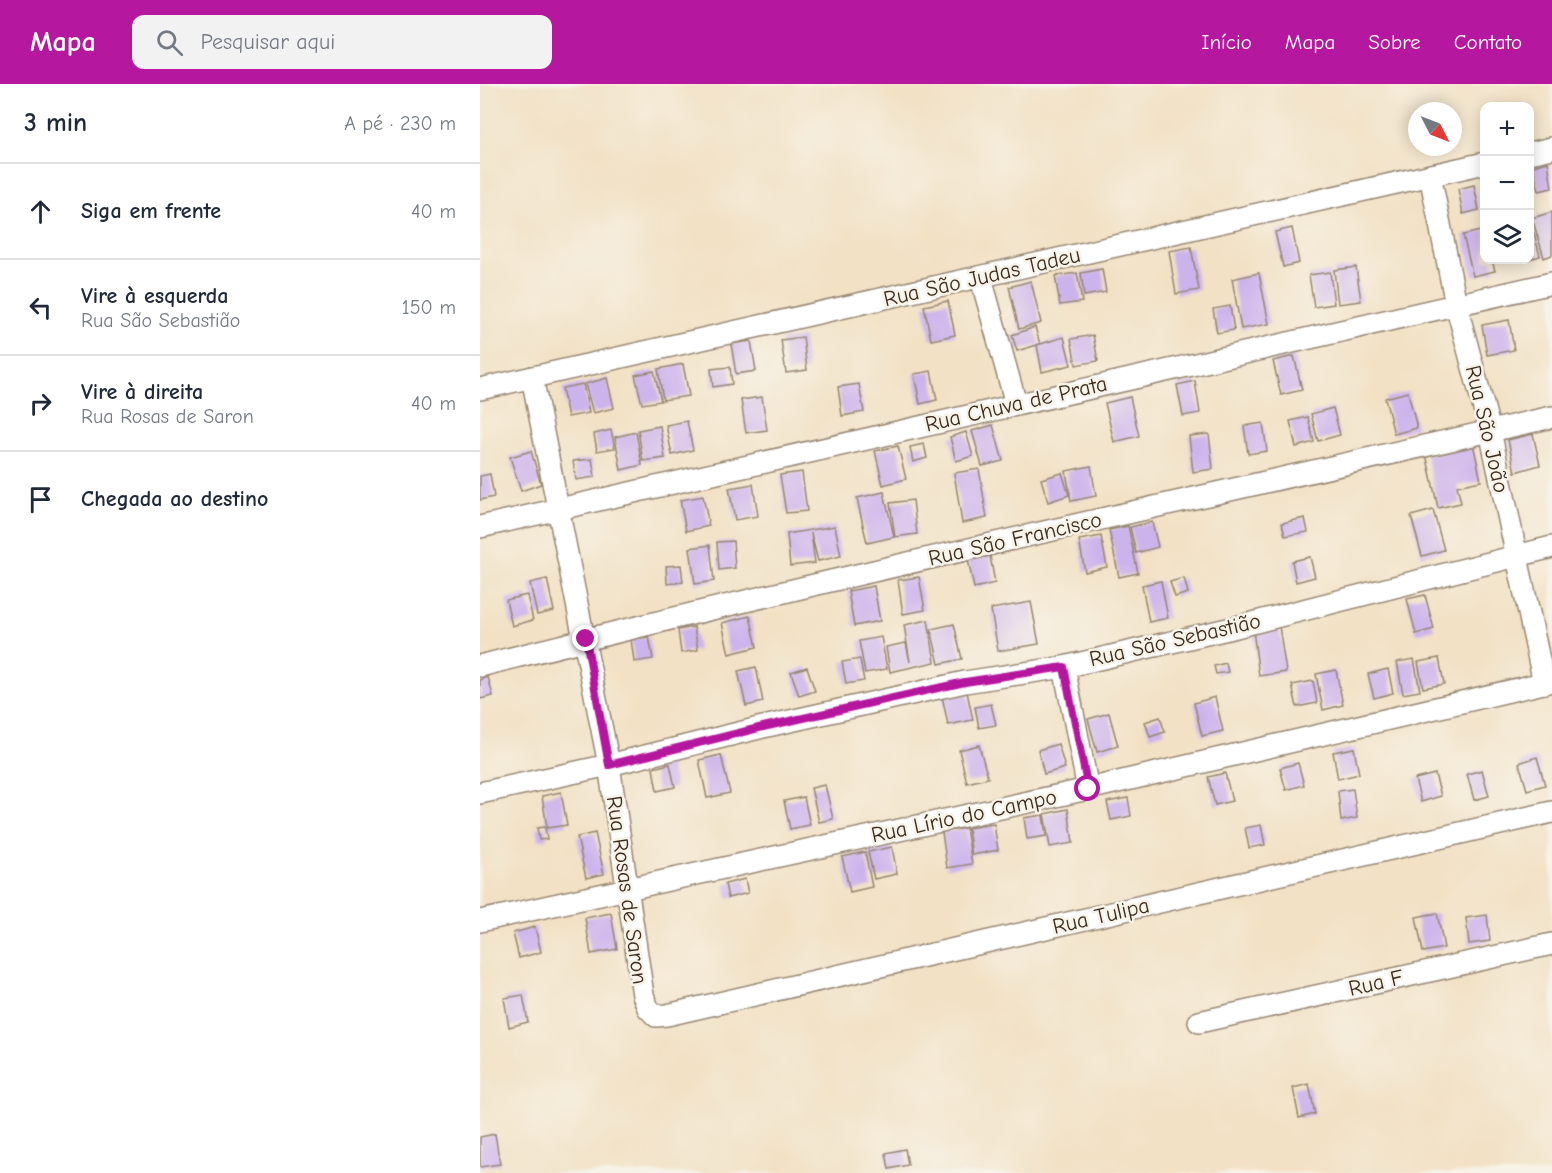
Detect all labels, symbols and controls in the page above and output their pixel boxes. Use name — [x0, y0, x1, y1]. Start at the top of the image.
search box — [132, 15, 552, 69]
text: Mapa — [30, 26, 96, 58]
icon: search — [153, 26, 186, 59]
text: Pesquisar aqui — [201, 29, 335, 55]
text: Início — [1201, 30, 1252, 54]
text: Mapa — [1285, 30, 1335, 54]
text: Sobre — [1368, 30, 1421, 54]
text: Contato — [1454, 30, 1522, 54]
north arrow — [1408, 102, 1462, 156]
map controls — [1480, 102, 1534, 264]
button: + — [1480, 102, 1534, 156]
text: 3 min — [24, 108, 87, 138]
text: A pé · 230 m — [344, 112, 456, 135]
button: − — [1480, 156, 1534, 210]
icon: ahead — [24, 195, 57, 228]
text: Siga em frente — [81, 198, 221, 224]
text: 40 m — [411, 200, 456, 223]
button: layers — [1480, 210, 1534, 264]
street label: Rua São Judas Tadeu — [881, 242, 1083, 312]
text: Vire à esquerda — [81, 283, 229, 309]
icon: left — [24, 291, 57, 324]
text: 150 m — [402, 296, 456, 319]
text: Rua São Sebastião — [81, 309, 240, 332]
street label: Rua São João — [1460, 363, 1514, 495]
street label: Rua Chuva de Prata — [922, 370, 1110, 438]
text: Vire à direita — [81, 379, 203, 405]
icon: right — [24, 387, 57, 420]
text: 40 m — [411, 392, 456, 415]
text: Rua Rosas de Saron — [81, 405, 254, 428]
icon: arrive — [24, 483, 57, 516]
text: Chegada ao destino — [81, 486, 268, 512]
street label: Rua São Francisco — [926, 506, 1104, 572]
street label: Rua São Sebastião — [1087, 608, 1263, 672]
route end — [572, 625, 598, 651]
route start — [1074, 775, 1100, 801]
street label: Rua Lírio do Campo — [869, 784, 1059, 848]
street label: Rua Rosas de Saron — [601, 794, 653, 986]
street label: Rua Tulipa — [1050, 892, 1152, 940]
street label: Rua F — [1346, 964, 1406, 1002]

